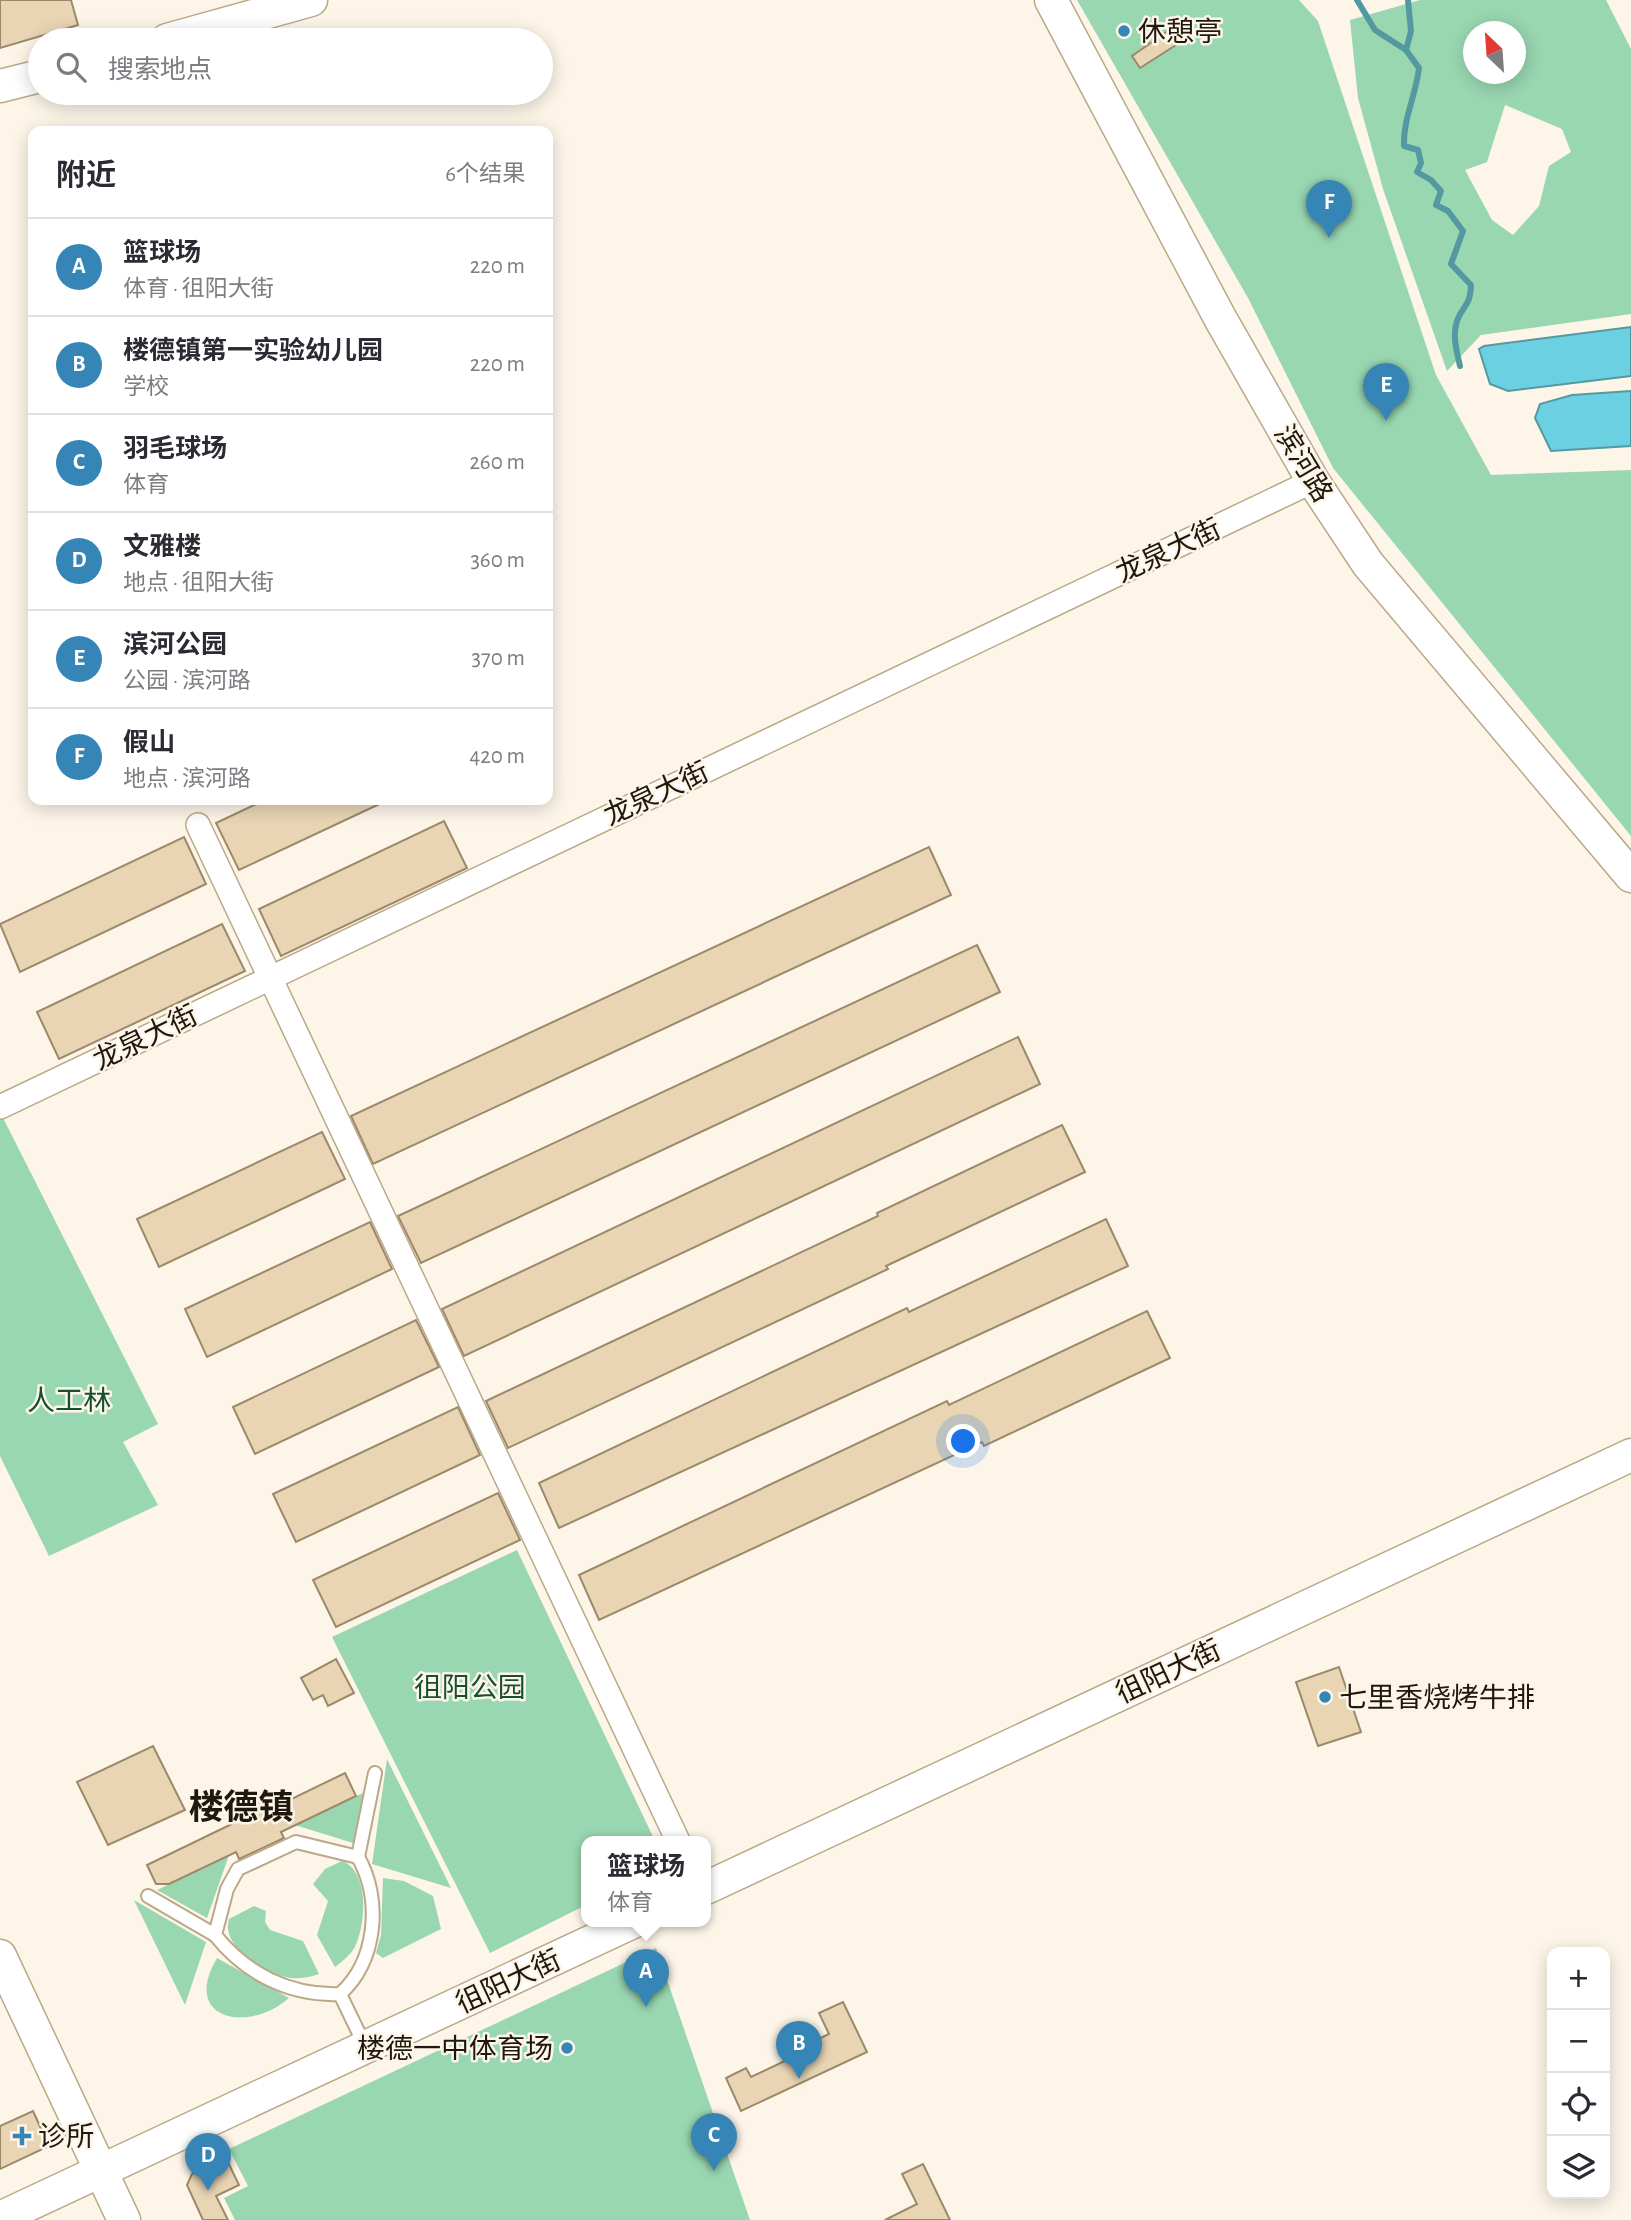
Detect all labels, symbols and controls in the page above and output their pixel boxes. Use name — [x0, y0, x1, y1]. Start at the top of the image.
place label: 休憩亭 — [1138, 17, 1222, 47]
north arrow — [1463, 21, 1526, 84]
marker: 休憩亭 — [1116, 23, 1132, 39]
search box — [28, 28, 553, 105]
icon: search — [52, 48, 90, 86]
text: 搜索地点 — [108, 57, 212, 83]
text: 附近 — [56, 161, 116, 191]
text: 6个结果 — [445, 163, 525, 186]
pin: F — [1306, 180, 1352, 238]
text: 篮球场 — [123, 240, 201, 266]
text: A — [72, 255, 86, 278]
text: 220 m — [470, 255, 525, 278]
text: 体育 · 徂阳大街 — [123, 278, 274, 301]
text: 楼德镇第一实验幼儿园 — [123, 338, 383, 364]
text: B — [72, 353, 86, 376]
text: 220 m — [470, 353, 525, 376]
pin: E — [1363, 363, 1409, 421]
text: 学校 — [123, 376, 169, 399]
street label: 滨河路 — [1269, 420, 1338, 507]
text: 羽毛球场 — [123, 436, 227, 462]
text: C — [73, 451, 85, 474]
text: 260 m — [469, 451, 525, 474]
text: 体育 — [123, 474, 169, 497]
street label: 龙泉大街 — [1111, 514, 1226, 588]
text: 文雅楼 — [123, 534, 201, 560]
text: D — [71, 549, 87, 572]
text: 360 m — [470, 549, 525, 572]
text: 地点 · 徂阳大街 — [123, 572, 274, 595]
text: 滨河公园 — [123, 632, 227, 658]
text: E — [73, 647, 85, 670]
text: 370 m — [472, 647, 525, 670]
text: 公园 · 滨河路 — [123, 670, 251, 693]
text: 假山 — [123, 730, 175, 756]
text: F — [74, 745, 84, 768]
text: 420 m — [469, 745, 525, 768]
street label: 龙泉大街 — [599, 757, 714, 831]
text: 地点 · 滨河路 — [123, 768, 251, 791]
street label: 龙泉大街 — [89, 1000, 202, 1076]
park label: 人工林 — [27, 1386, 111, 1416]
your location — [946, 1424, 980, 1458]
street label: 徂阳大街 — [1111, 1635, 1226, 1709]
park label: 徂阳公园 — [414, 1673, 526, 1703]
place label: 七里香烧烤牛排 — [1339, 1683, 1535, 1713]
marker: 七里香烧烤牛排 — [1317, 1689, 1333, 1705]
district label: 楼德镇 — [188, 1789, 294, 1826]
popup — [581, 1836, 711, 1927]
text: 篮球场 — [607, 1854, 685, 1880]
text: 体育 — [607, 1892, 653, 1915]
street label: 徂阳大街 — [451, 1945, 566, 2019]
map controls — [1547, 1947, 1610, 2199]
button: + — [1547, 1947, 1610, 2010]
pin: A — [623, 1949, 669, 2007]
button: − — [1547, 2010, 1610, 2073]
pin: B — [776, 2021, 822, 2079]
place label: 楼德一中体育场 — [357, 2034, 553, 2064]
marker: 楼德一中体育场 — [559, 2040, 575, 2056]
button: locate — [1547, 2073, 1610, 2136]
pin: C — [691, 2113, 737, 2171]
place label: 诊所 — [38, 2122, 94, 2152]
marker: 诊所 — [12, 2126, 32, 2146]
pin: D — [185, 2133, 231, 2191]
button: layers — [1547, 2136, 1610, 2199]

